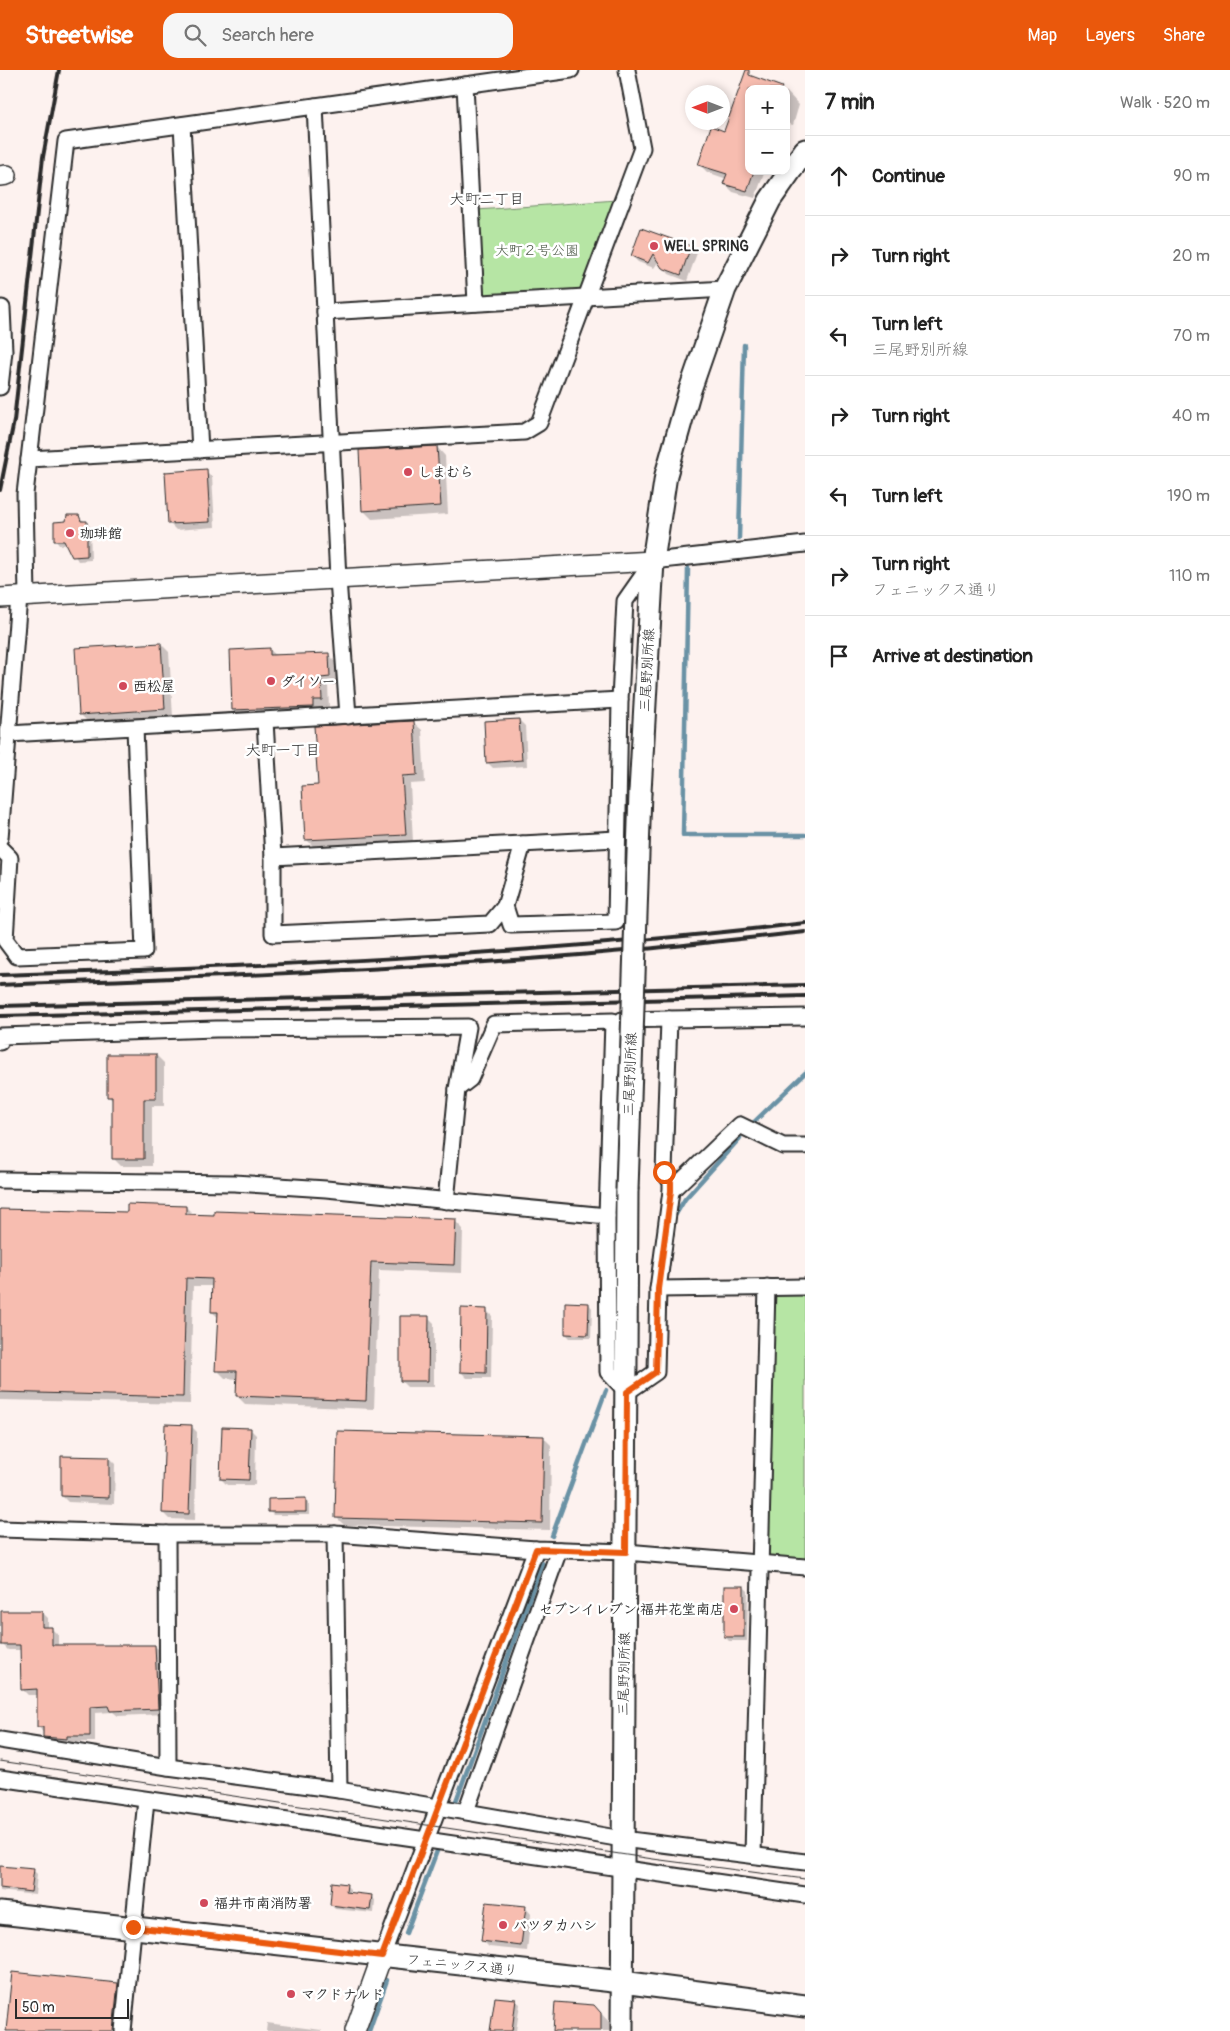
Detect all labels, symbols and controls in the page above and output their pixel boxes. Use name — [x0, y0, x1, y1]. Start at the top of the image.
search box — [163, 13, 513, 58]
text: Streetwise — [25, 21, 133, 50]
icon: search — [181, 21, 209, 49]
text: Search here — [221, 23, 314, 47]
text: Map — [1028, 24, 1057, 47]
text: Layers — [1085, 24, 1135, 47]
text: Share — [1163, 24, 1205, 47]
north arrow — [685, 85, 730, 130]
map controls — [745, 85, 790, 175]
button: + — [745, 85, 790, 130]
text: 7 min — [825, 89, 875, 116]
text: Walk · 520 m — [1120, 93, 1210, 113]
button: − — [745, 130, 790, 175]
icon: ahead — [825, 162, 853, 190]
text: Continue — [872, 164, 945, 188]
text: 90 m — [1173, 166, 1210, 186]
district label: 大町二丁目 — [449, 190, 525, 209]
place label: WELL SPRING — [664, 238, 749, 255]
marker: WELL SPRING — [648, 240, 660, 252]
park label: 大町２号公園 — [495, 242, 579, 259]
icon: right — [825, 242, 853, 270]
text: Turn right — [872, 244, 950, 268]
text: 20 m — [1172, 246, 1210, 266]
text: Turn left — [872, 312, 942, 336]
icon: left — [825, 322, 853, 350]
text: 70 m — [1173, 326, 1210, 346]
text: 三尾野別所線 — [872, 340, 968, 360]
icon: right — [825, 402, 853, 430]
text: Turn right — [872, 404, 950, 428]
text: 40 m — [1172, 406, 1210, 426]
place label: しまむら — [418, 464, 474, 481]
marker: しまむら — [402, 466, 414, 478]
icon: left — [825, 482, 853, 510]
text: Turn left — [872, 484, 942, 508]
text: 190 m — [1167, 486, 1210, 506]
place label: 珈琲館 — [80, 525, 122, 542]
marker: 珈琲館 — [64, 527, 76, 539]
text: Turn right — [872, 552, 950, 576]
icon: right — [825, 562, 853, 590]
text: 110 m — [1169, 566, 1210, 586]
text: フェニックス通り — [872, 580, 1000, 600]
street label: 三尾野別所線 — [636, 628, 658, 712]
icon: arrive — [825, 642, 853, 670]
text: Arrive at destination — [872, 644, 1033, 668]
place label: ダイソー — [281, 673, 336, 690]
marker: ダイソー — [265, 675, 277, 687]
place label: 西松屋 — [133, 678, 175, 695]
marker: 西松屋 — [117, 680, 129, 692]
district label: 大町一丁目 — [245, 741, 321, 760]
street label: 三尾野別所線 — [620, 1032, 640, 1116]
route start — [653, 1161, 676, 1184]
place label: セブンイレブン 福井花堂南店 — [539, 1601, 724, 1618]
marker: セブンイレブン 福井花堂南店 — [728, 1603, 740, 1615]
street label: 三尾野別所線 — [615, 1632, 633, 1716]
place label: 福井市南消防署 — [214, 1895, 312, 1912]
marker: 福井市南消防署 — [198, 1897, 210, 1909]
route end — [122, 1916, 145, 1939]
place label: バツタカハシ — [513, 1917, 597, 1934]
marker: バツタカハシ — [497, 1919, 509, 1931]
street label: フェニックス通り — [406, 1951, 518, 1979]
place label: マクドナルド — [301, 1986, 384, 2003]
marker: マクドナルド — [285, 1988, 297, 2000]
scale bar — [15, 1996, 129, 2019]
text: 50 m — [22, 1999, 55, 2016]

